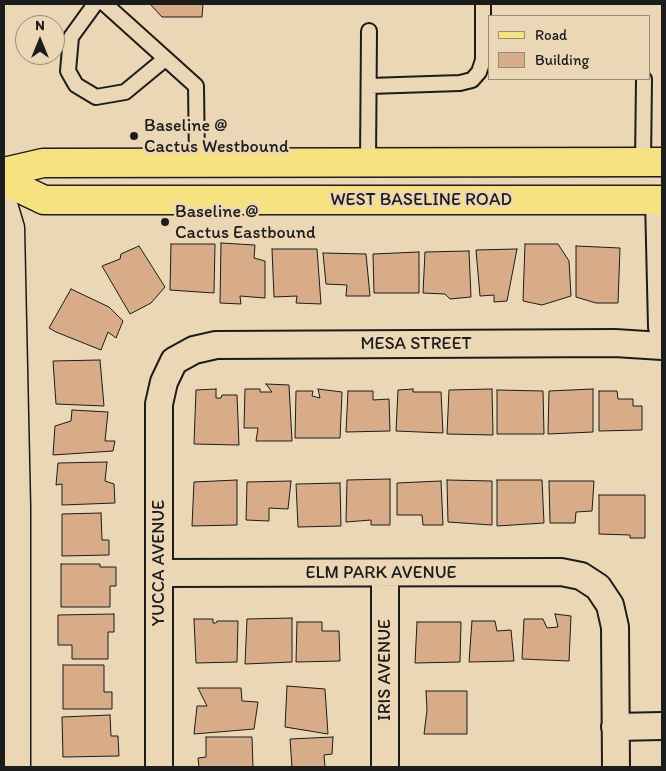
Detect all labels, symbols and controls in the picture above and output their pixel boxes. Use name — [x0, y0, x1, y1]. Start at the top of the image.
north arrow — [15, 15, 65, 65]
legend — [488, 15, 651, 80]
text: N — [35, 17, 45, 34]
text: Road — [535, 26, 567, 44]
text: Building — [535, 51, 589, 69]
place label: Baseline @ Cactus Westbound — [144, 115, 289, 158]
marker: Baseline @ Cactus Westbound — [128, 130, 140, 142]
street label: WEST BASELINE ROAD — [330, 189, 512, 211]
place label: Baseline @ Cactus Eastbound — [175, 201, 316, 243]
marker: Baseline @ Cactus Eastbound — [159, 216, 171, 228]
street label: MESA STREET — [360, 333, 472, 355]
street label: YUCCA AVENUE — [148, 500, 170, 626]
street label: ELM PARK AVENUE — [305, 562, 457, 584]
street label: IRIS AVENUE — [374, 619, 396, 721]

